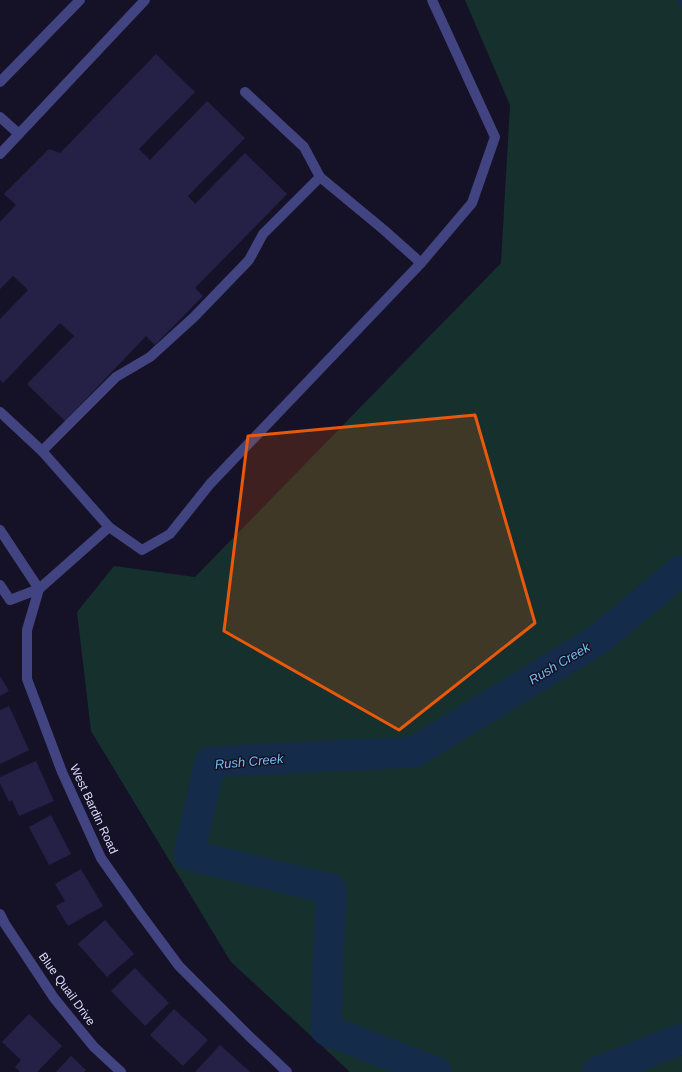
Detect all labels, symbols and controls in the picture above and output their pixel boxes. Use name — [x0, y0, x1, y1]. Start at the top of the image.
water label: Rush Creek — [526, 639, 594, 688]
water label: Rush Creek — [214, 751, 285, 772]
street label: West Bardin Road — [67, 762, 121, 856]
street label: Blue Quail Drive — [36, 950, 98, 1028]

